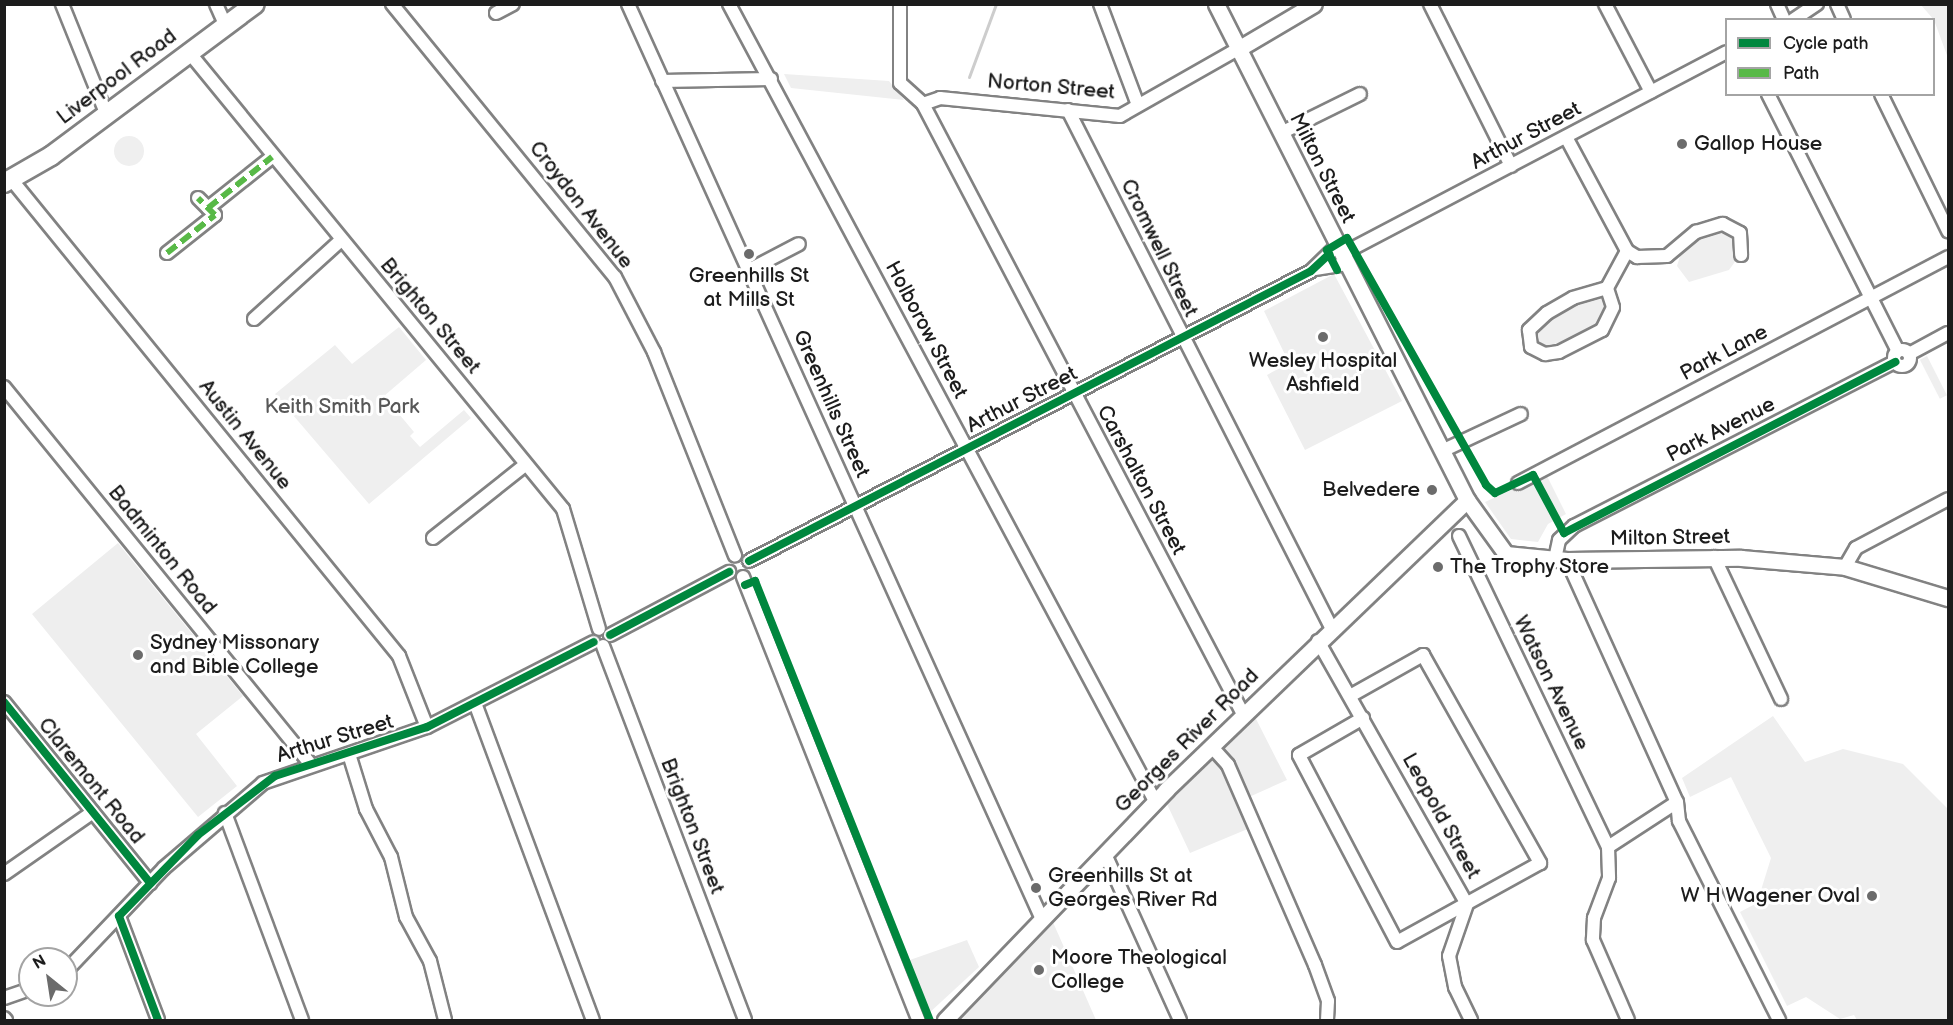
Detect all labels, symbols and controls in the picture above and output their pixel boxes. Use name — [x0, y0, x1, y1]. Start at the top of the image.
legend — [1725, 18, 1935, 96]
street label: Liverpool Road — [52, 24, 182, 130]
text: Cycle path — [1783, 33, 1869, 54]
text: Path — [1783, 63, 1819, 84]
street label: Norton Street — [986, 69, 1116, 105]
street label: Arthur Street — [1467, 96, 1585, 176]
street label: Milton Street — [1283, 109, 1361, 227]
place label: Gallop House — [1694, 131, 1822, 157]
street label: Croydon Avenue — [523, 136, 639, 274]
marker: Gallop House — [1675, 137, 1689, 151]
street label: Cromwell Street — [1115, 175, 1203, 321]
marker: Greenhills St at Mills St — [742, 247, 756, 261]
street label: Brighton Street — [374, 253, 486, 379]
street label: Holborow Street — [879, 257, 973, 403]
place label: Greenhills St at Mills St — [689, 263, 809, 313]
street label: Park Lane — [1676, 319, 1772, 387]
street label: Greenhills Street — [787, 326, 875, 482]
marker: Wesley Hospital Ashfield — [1314, 328, 1332, 346]
place label: Wesley Hospital Ashfield — [1248, 348, 1398, 398]
street label: Arthur Street — [962, 361, 1082, 439]
street label: Austin Avenue — [193, 375, 297, 495]
street label: Park Avenue — [1663, 392, 1779, 468]
park label: Keith Smith Park — [264, 394, 420, 420]
street label: Carshalton Street — [1091, 401, 1191, 559]
place label: Belvedere — [1322, 477, 1420, 503]
street label: Badminton Road — [102, 480, 222, 620]
marker: Belvedere — [1425, 483, 1439, 497]
street label: Milton Street — [1609, 524, 1731, 552]
place label: The Trophy Store — [1450, 554, 1611, 580]
marker: The Trophy Store — [1431, 560, 1445, 574]
street label: Watson Avenue — [1508, 612, 1594, 754]
place label: Sydney Missonary and Bible College — [150, 630, 321, 680]
marker: Sydney Missonary and Bible College — [131, 648, 145, 662]
street label: Georges River Road — [1110, 664, 1264, 818]
street label: Arthur Street — [273, 709, 397, 769]
street label: Claremont Road — [32, 713, 150, 849]
street label: Leopold Street — [1396, 749, 1486, 883]
street label: Brighton Street — [655, 754, 729, 898]
place label: Greenhills St at Georges River Rd — [1048, 863, 1218, 913]
marker: Greenhills St at Georges River Rd — [1029, 881, 1043, 895]
place label: W H Wagener Oval — [1680, 883, 1860, 909]
marker: W H Wagener Oval — [1865, 889, 1879, 903]
place label: Moore Theological College — [1051, 945, 1228, 995]
north arrow — [18, 947, 78, 1007]
text: N — [30, 951, 50, 974]
marker: Moore Theological College — [1032, 963, 1046, 977]

